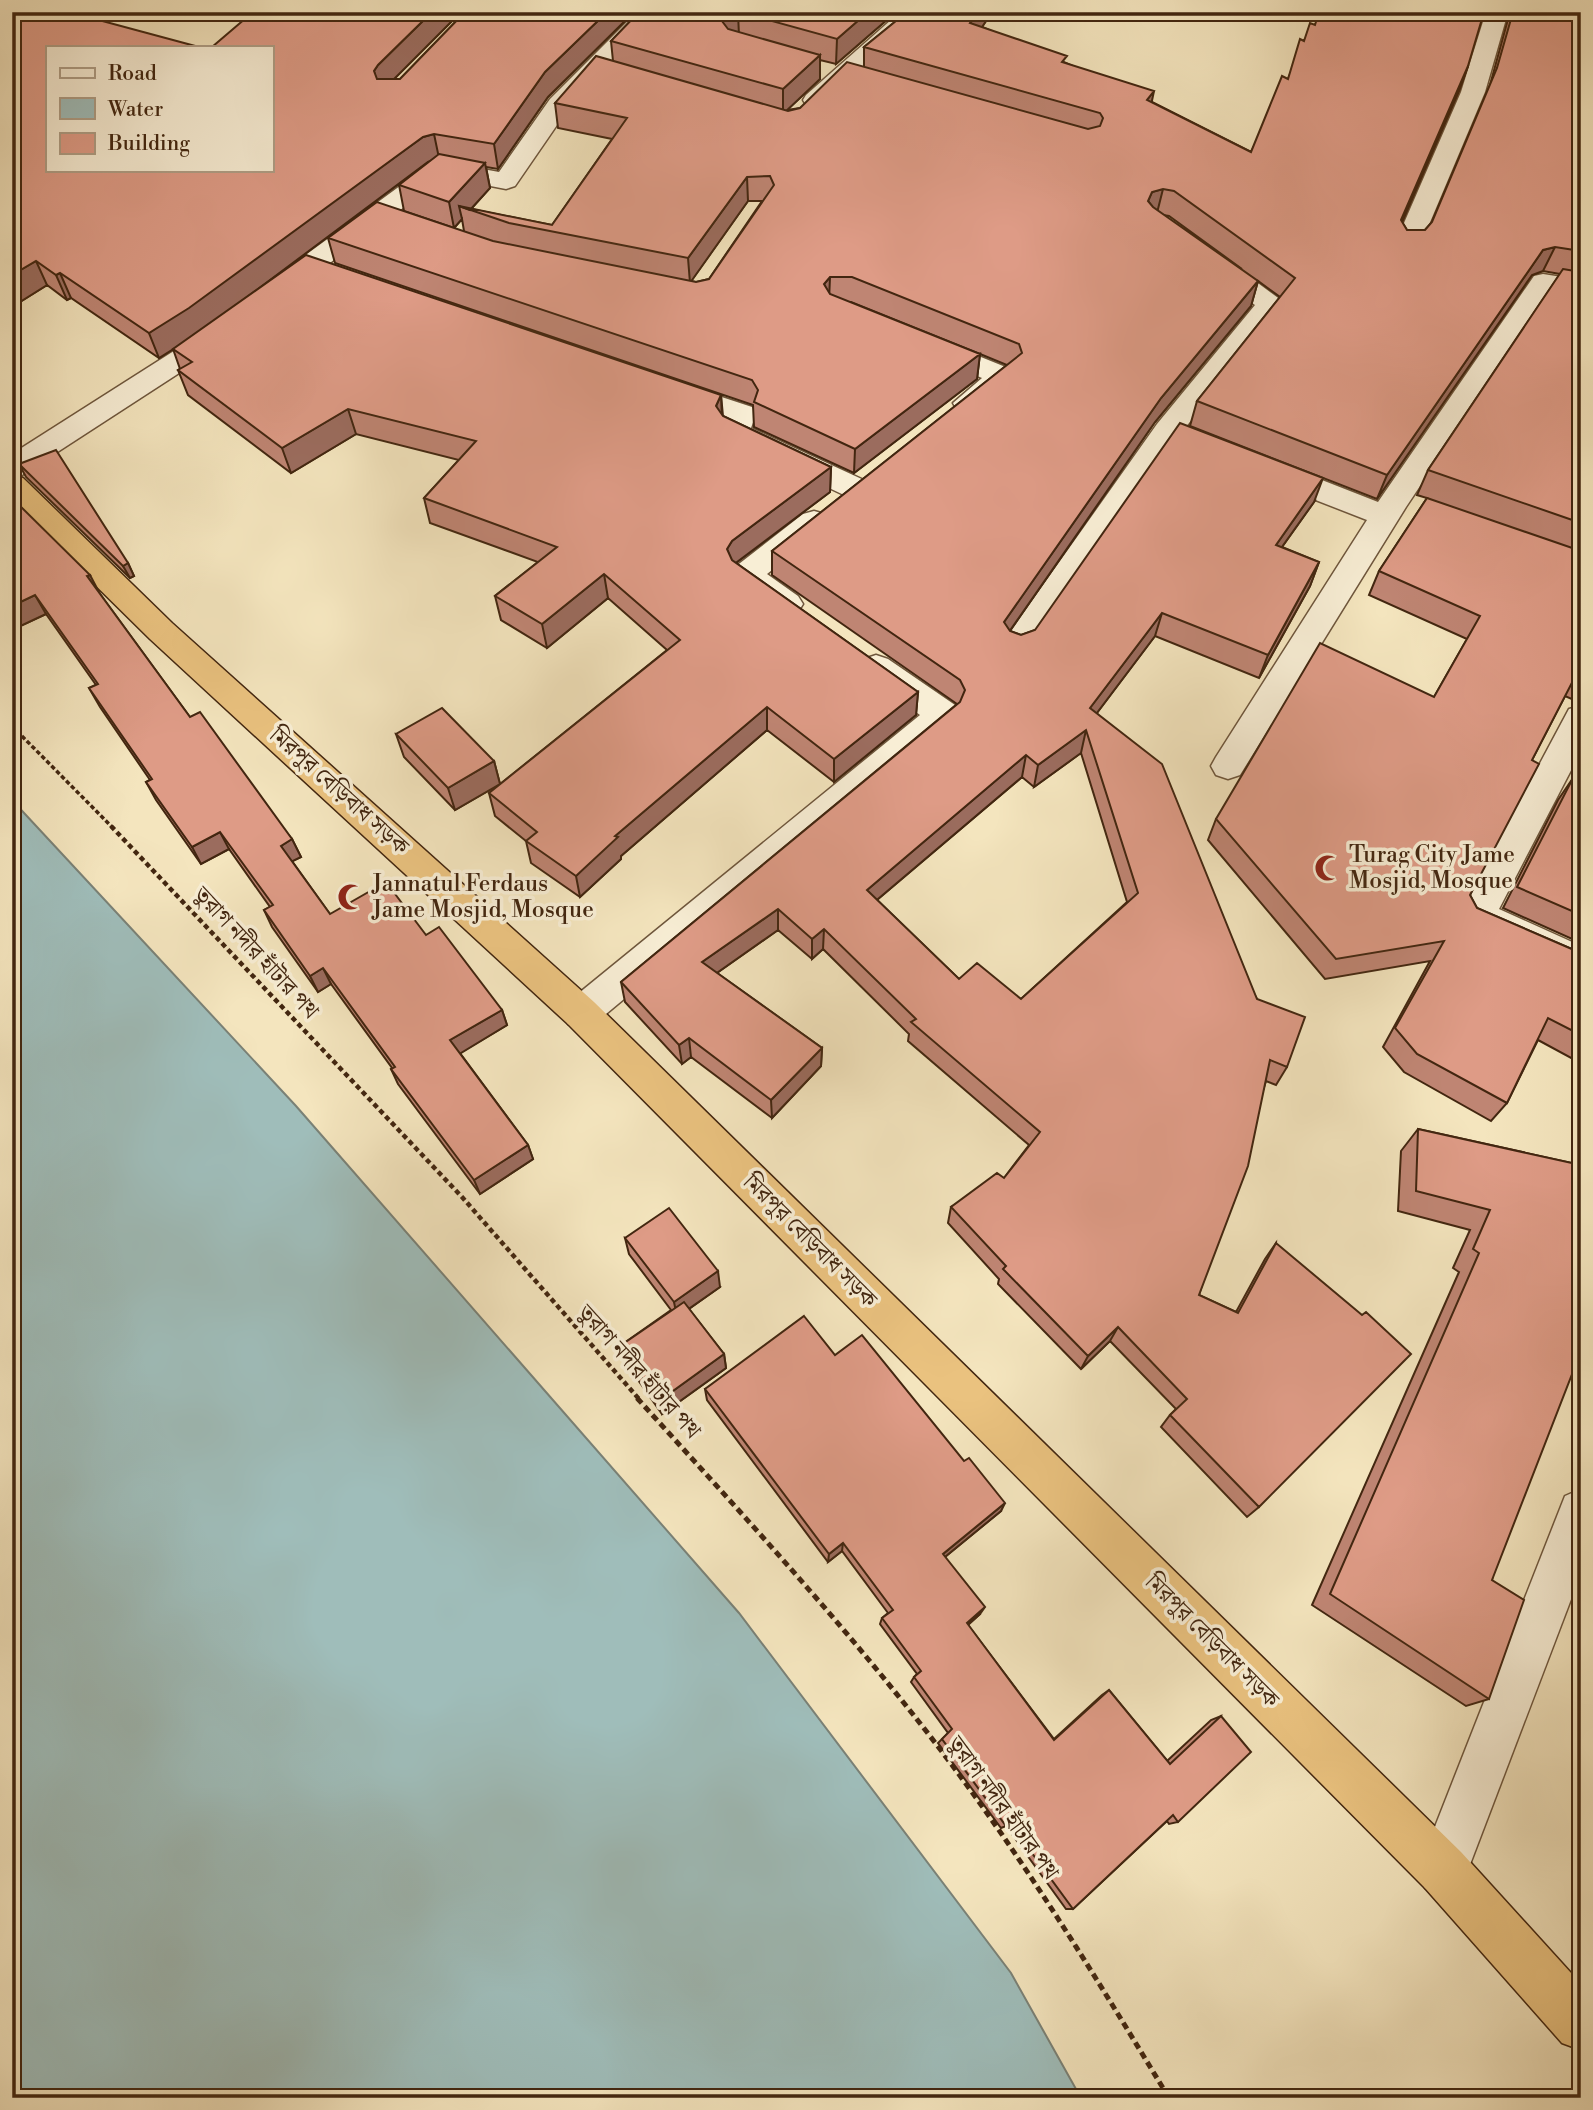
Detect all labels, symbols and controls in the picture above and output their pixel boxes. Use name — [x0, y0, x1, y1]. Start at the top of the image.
legend — [46, 46, 273, 172]
text: Road — [108, 61, 157, 87]
text: Water — [107, 97, 163, 123]
text: Building — [107, 131, 190, 157]
street label: মিরপুর বেড়িবাধ সড়ক — [263, 721, 415, 861]
place label: Turag City Jame Mosjid, Mosque — [1349, 841, 1515, 895]
mosque icon: Turag City Jame Mosjid, Mosque — [1313, 853, 1343, 883]
place label: Jannatul Ferdaus Jame Mosjid, Mosque — [371, 870, 594, 924]
street label: তুরাগ নদীর হাঁটার পথ — [187, 880, 325, 1026]
mosque icon: Jannatul Ferdaus Jame Mosjid, Mosque — [336, 882, 366, 912]
street label: মিরপুর বেড়িবাধ সড়ক — [737, 1168, 883, 1314]
street label: তুরাগ নদীর হাঁটার পথ — [571, 1299, 707, 1446]
street label: মিরপুর বেড়িবাধ সড়ক — [1139, 1568, 1285, 1714]
street label: তুরাগ নদীর হাঁটার পথ — [941, 1730, 1065, 1886]

